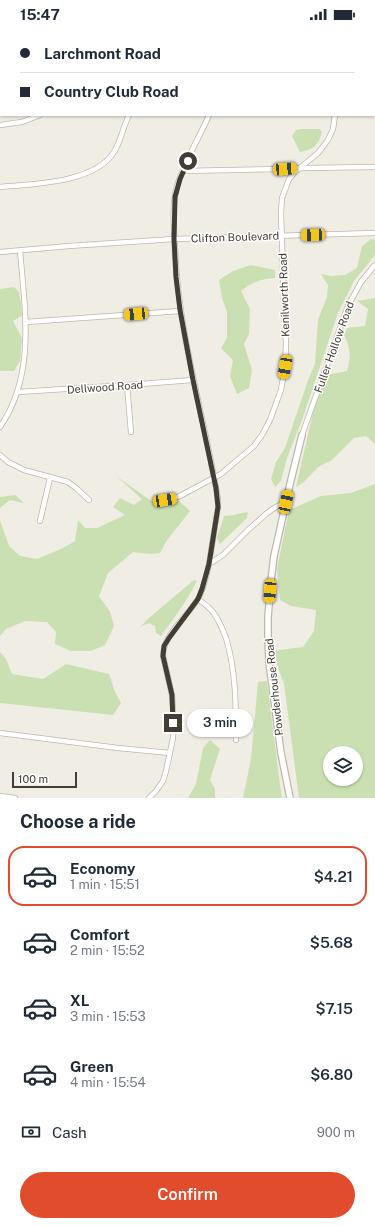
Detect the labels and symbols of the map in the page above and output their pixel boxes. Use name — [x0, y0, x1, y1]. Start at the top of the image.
route start — [179, 152, 197, 170]
car — [273, 162, 297, 176]
street label: Clifton Boulevard — [191, 229, 279, 245]
car — [301, 229, 325, 241]
street label: Kenilworth Road — [277, 253, 291, 337]
street label: Fuller Hollow Road — [312, 300, 356, 394]
car — [124, 307, 148, 321]
car — [277, 354, 293, 380]
street label: Dellwood Road — [67, 378, 143, 396]
car — [278, 489, 294, 515]
car — [152, 492, 178, 508]
car — [263, 579, 277, 603]
street label: Powderhouse Road — [263, 638, 285, 736]
callout: 3 min — [187, 709, 253, 737]
route end — [164, 714, 182, 732]
scale bar — [12, 770, 77, 789]

